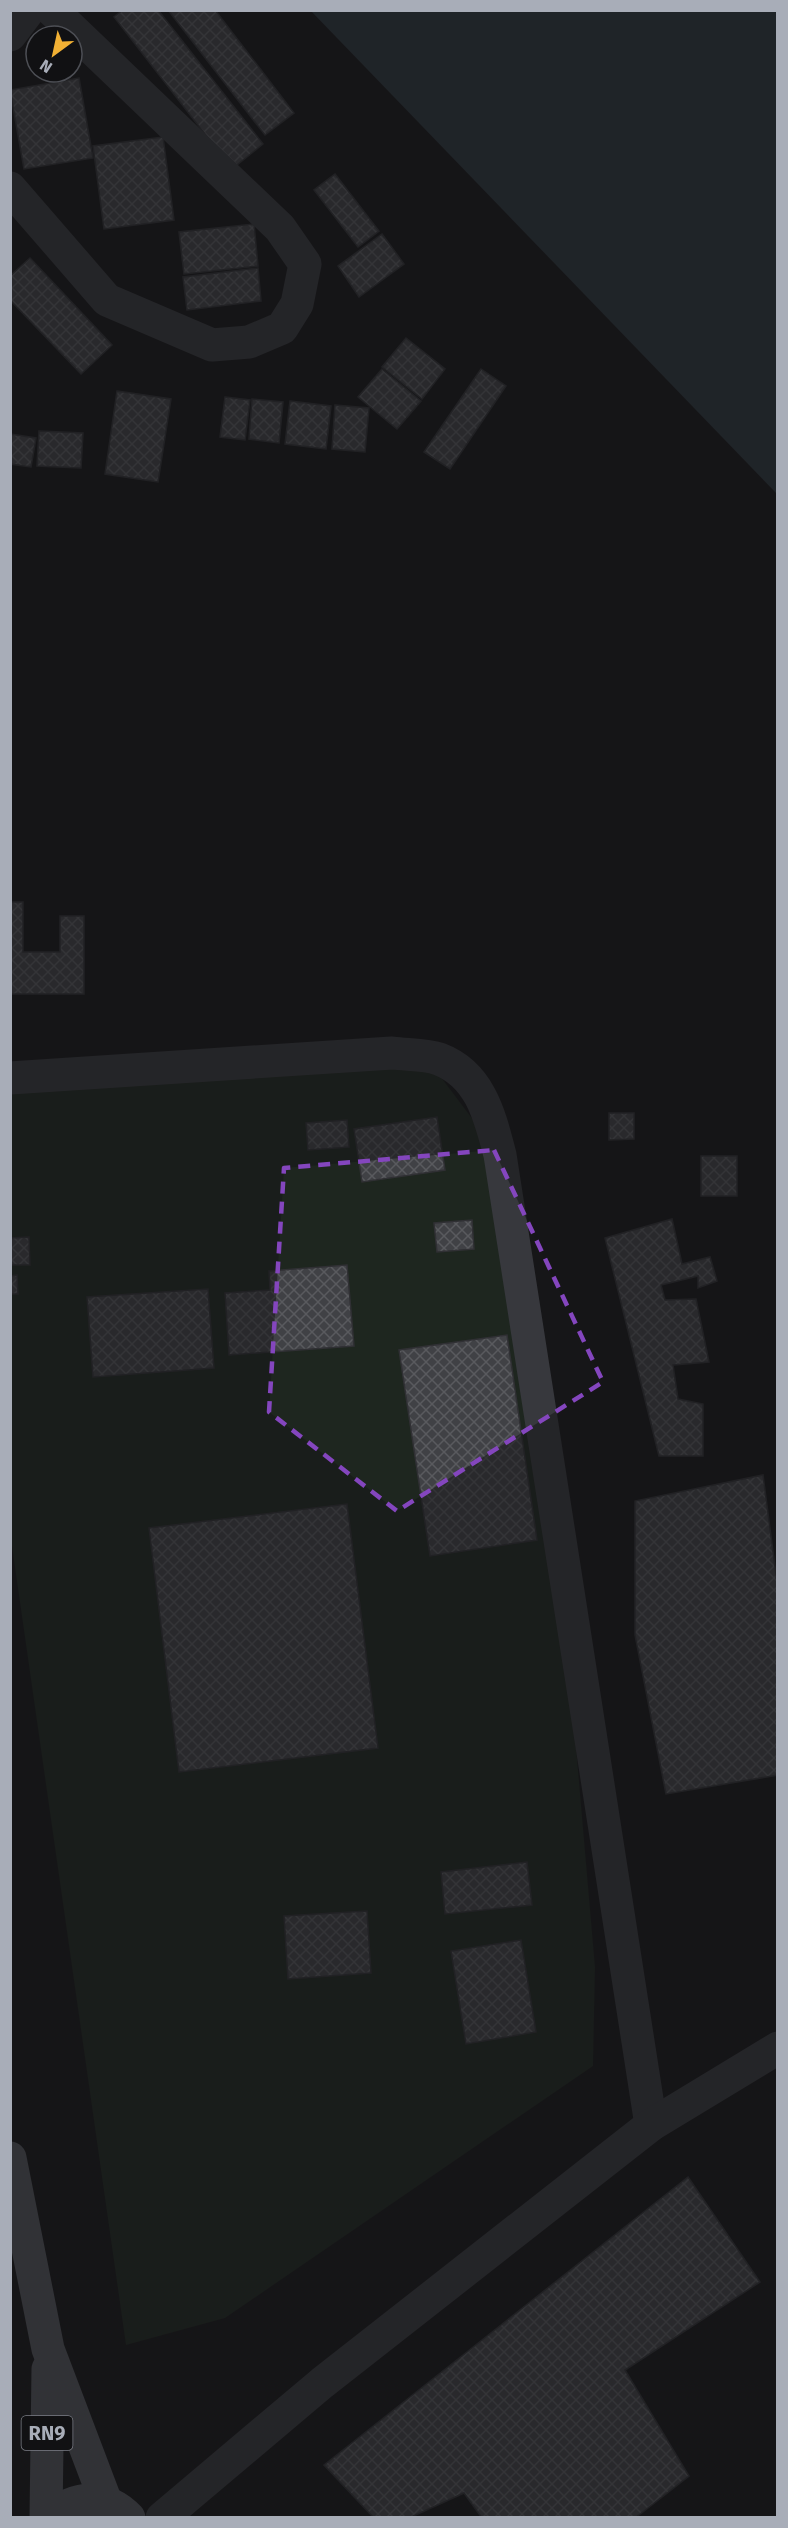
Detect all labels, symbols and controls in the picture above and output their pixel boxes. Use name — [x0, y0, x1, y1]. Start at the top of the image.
north arrow — [24, 24, 84, 84]
text: N — [36, 55, 56, 77]
road number: RN9 — [22, 2416, 72, 2450]

